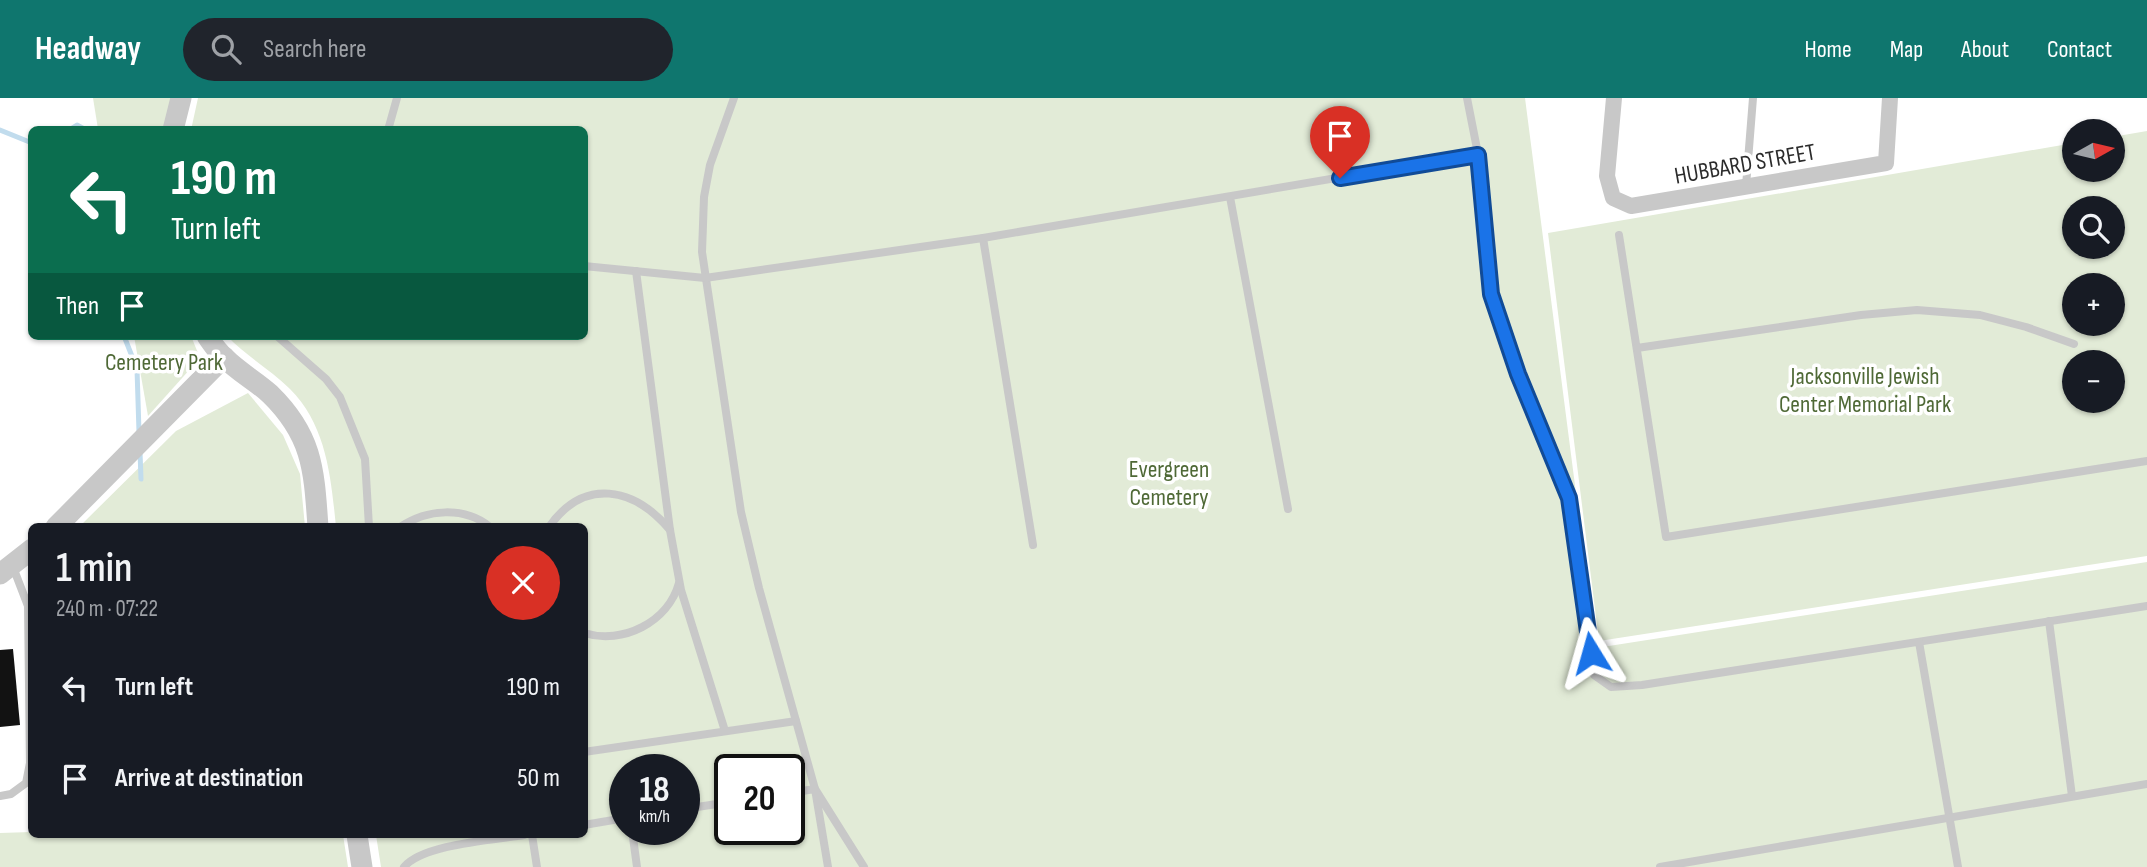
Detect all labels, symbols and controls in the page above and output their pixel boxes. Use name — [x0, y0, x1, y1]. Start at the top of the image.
search box — [183, 18, 673, 81]
text: Headway — [35, 29, 141, 69]
icon: search — [207, 30, 245, 68]
text: Search here — [263, 34, 366, 65]
text: Home — [1804, 35, 1852, 64]
text: Map — [1890, 35, 1923, 64]
text: About — [1961, 35, 2009, 64]
text: Contact — [2047, 35, 2112, 64]
pin — [1310, 106, 1370, 178]
icon: arrive — [1321, 117, 1359, 155]
north arrow — [2062, 119, 2124, 182]
map controls — [2062, 119, 2125, 413]
street label: HUBBARD STREET — [1672, 137, 1818, 191]
text: 190 m — [171, 150, 277, 209]
icon: left — [56, 154, 147, 245]
button: search — [2062, 196, 2125, 259]
text: Turn left — [171, 210, 261, 249]
button: + — [2062, 273, 2125, 336]
icon: arrive — [113, 287, 151, 325]
text: Then — [56, 291, 99, 322]
park label: Cemetery Park — [105, 348, 223, 377]
button: − — [2062, 350, 2125, 413]
park label: Jacksonville Jewish Center Memorial Park — [1779, 362, 1951, 419]
park label: Evergreen Cemetery — [1129, 455, 1209, 512]
text: 1 min — [56, 543, 132, 594]
button: close — [486, 546, 560, 620]
text: 240 m · 07:22 — [56, 595, 158, 623]
position arrow — [1554, 616, 1628, 690]
icon: left — [56, 669, 94, 707]
text: Turn left — [115, 672, 193, 703]
text: 190 m — [507, 672, 560, 703]
speed limit sign: 20 — [714, 754, 805, 845]
icon: arrive — [56, 760, 94, 798]
text: Arrive at destination — [115, 763, 303, 794]
text: 50 m — [517, 763, 560, 794]
text: 18 — [639, 769, 670, 812]
text: km/h — [639, 806, 670, 827]

